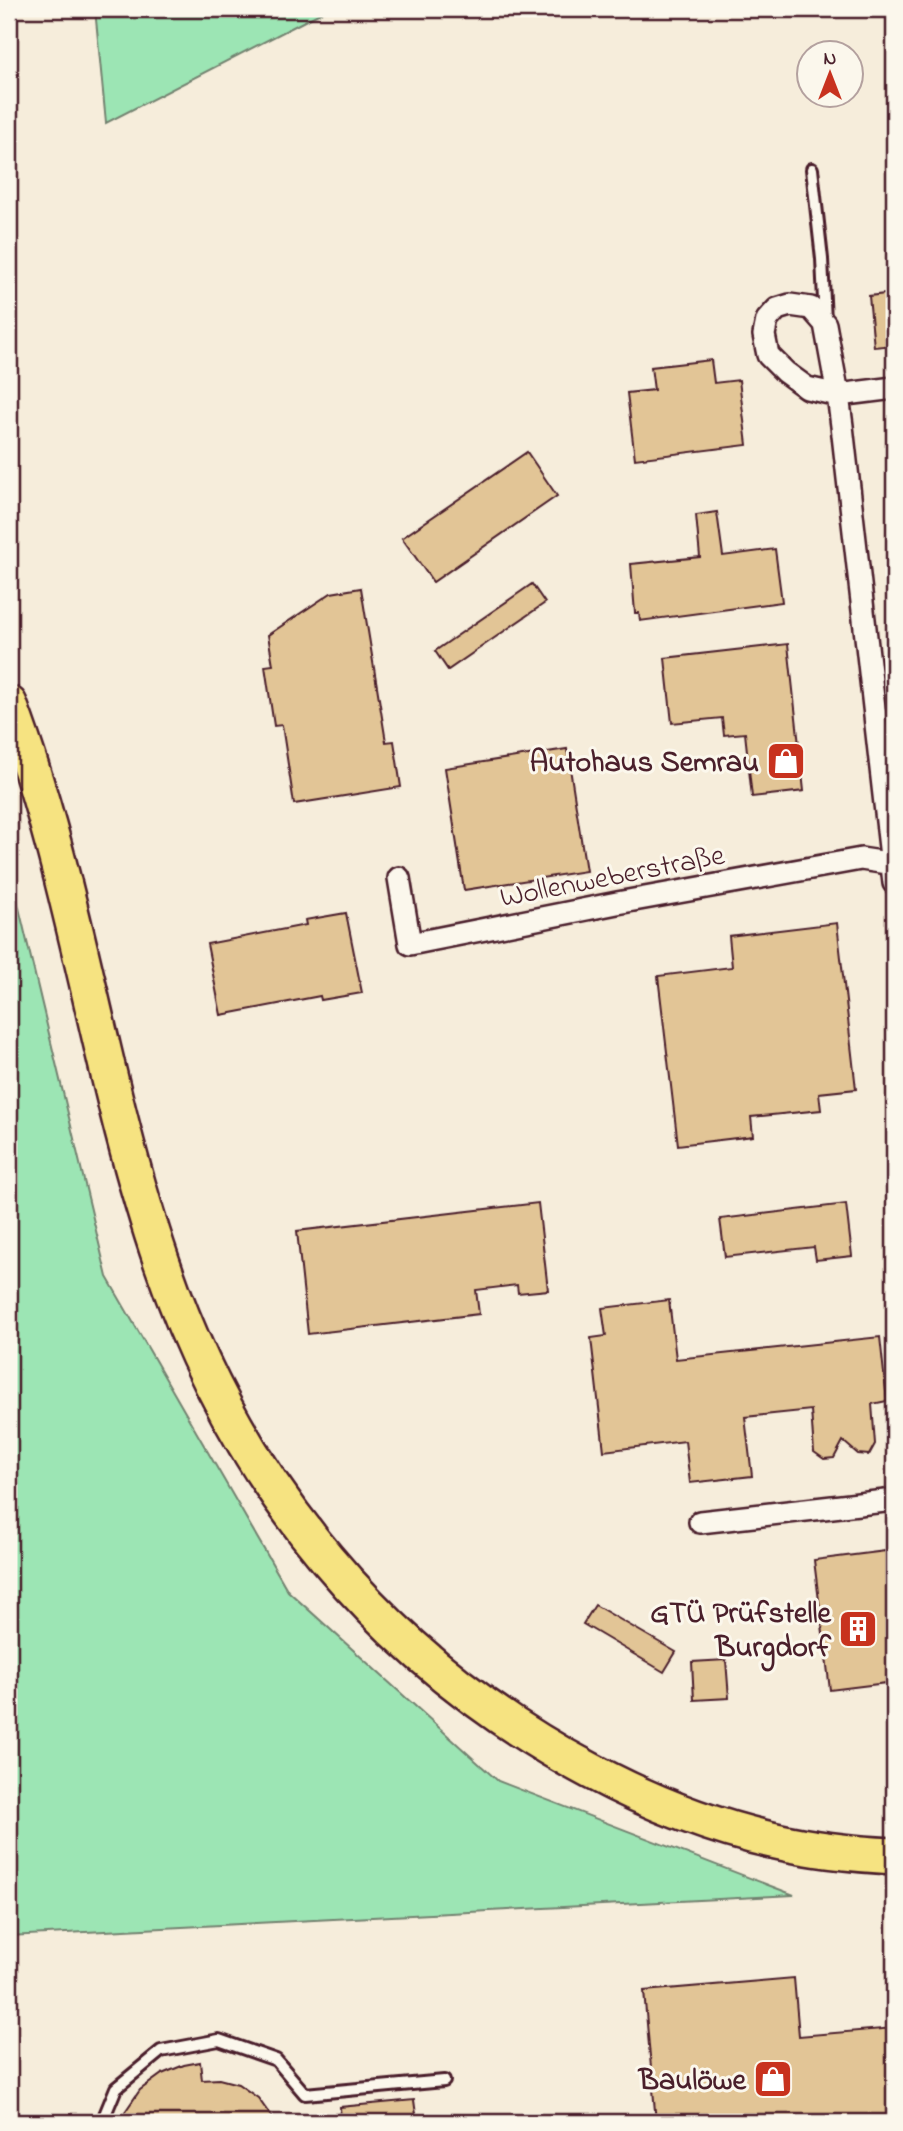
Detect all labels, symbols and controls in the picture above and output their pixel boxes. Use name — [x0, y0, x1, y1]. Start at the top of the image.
north arrow — [794, 38, 864, 108]
text: N — [824, 46, 837, 73]
shop icon: Autohaus Semrau — [765, 740, 807, 782]
place label: Autohaus Semrau — [530, 742, 759, 786]
street label: Wollenweberstraße — [496, 834, 729, 921]
place label: GTÜ Prüfstelle Burgdorf — [650, 1593, 833, 1672]
building icon: GTÜ Prüfstelle Burgdorf — [837, 1608, 879, 1650]
shop icon: Baulöwe — [752, 2058, 794, 2100]
place label: Baulöwe — [637, 2060, 748, 2104]

